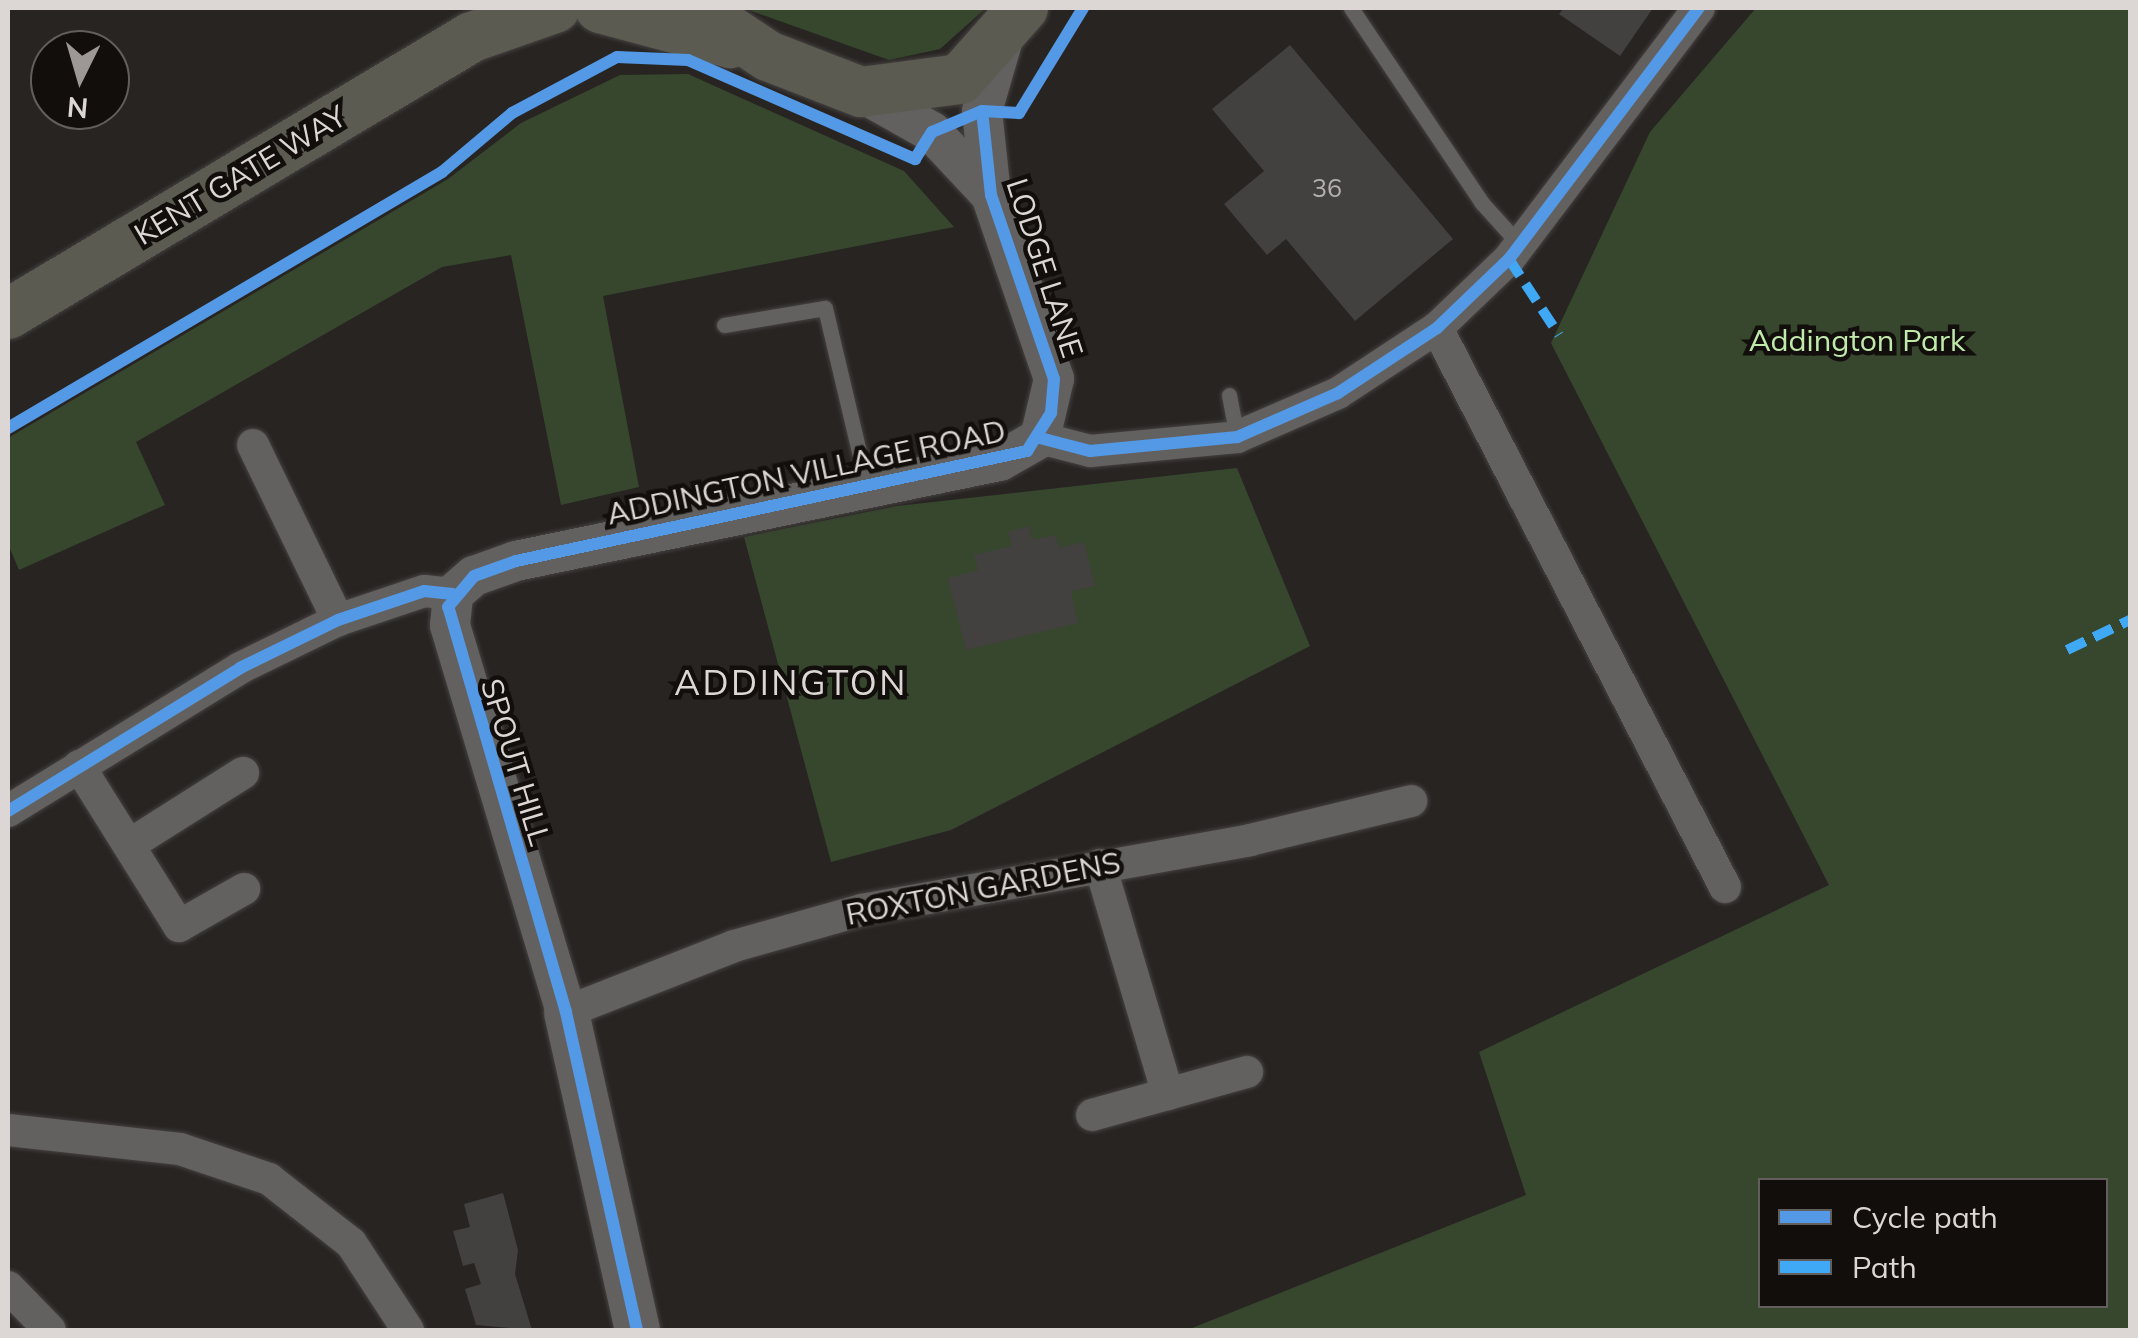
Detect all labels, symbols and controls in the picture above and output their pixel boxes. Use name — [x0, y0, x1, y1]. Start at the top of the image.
north arrow — [30, 30, 130, 130]
text: N — [65, 90, 90, 127]
street label: KENT GATE WAY — [128, 98, 352, 252]
house number: 36 — [1312, 173, 1342, 203]
street label: LODGE LANE — [999, 174, 1091, 362]
park label: Addington Park — [1749, 322, 1965, 358]
street label: ADDINGTON VILLAGE ROAD — [603, 412, 1009, 532]
district label: ADDINGTON — [674, 661, 908, 703]
street label: SPOUT HILL — [474, 674, 558, 850]
street label: ROXTON GARDENS — [843, 844, 1123, 932]
legend — [1758, 1178, 2108, 1308]
text: Cycle path — [1852, 1198, 1998, 1236]
text: Path — [1852, 1248, 1917, 1286]

